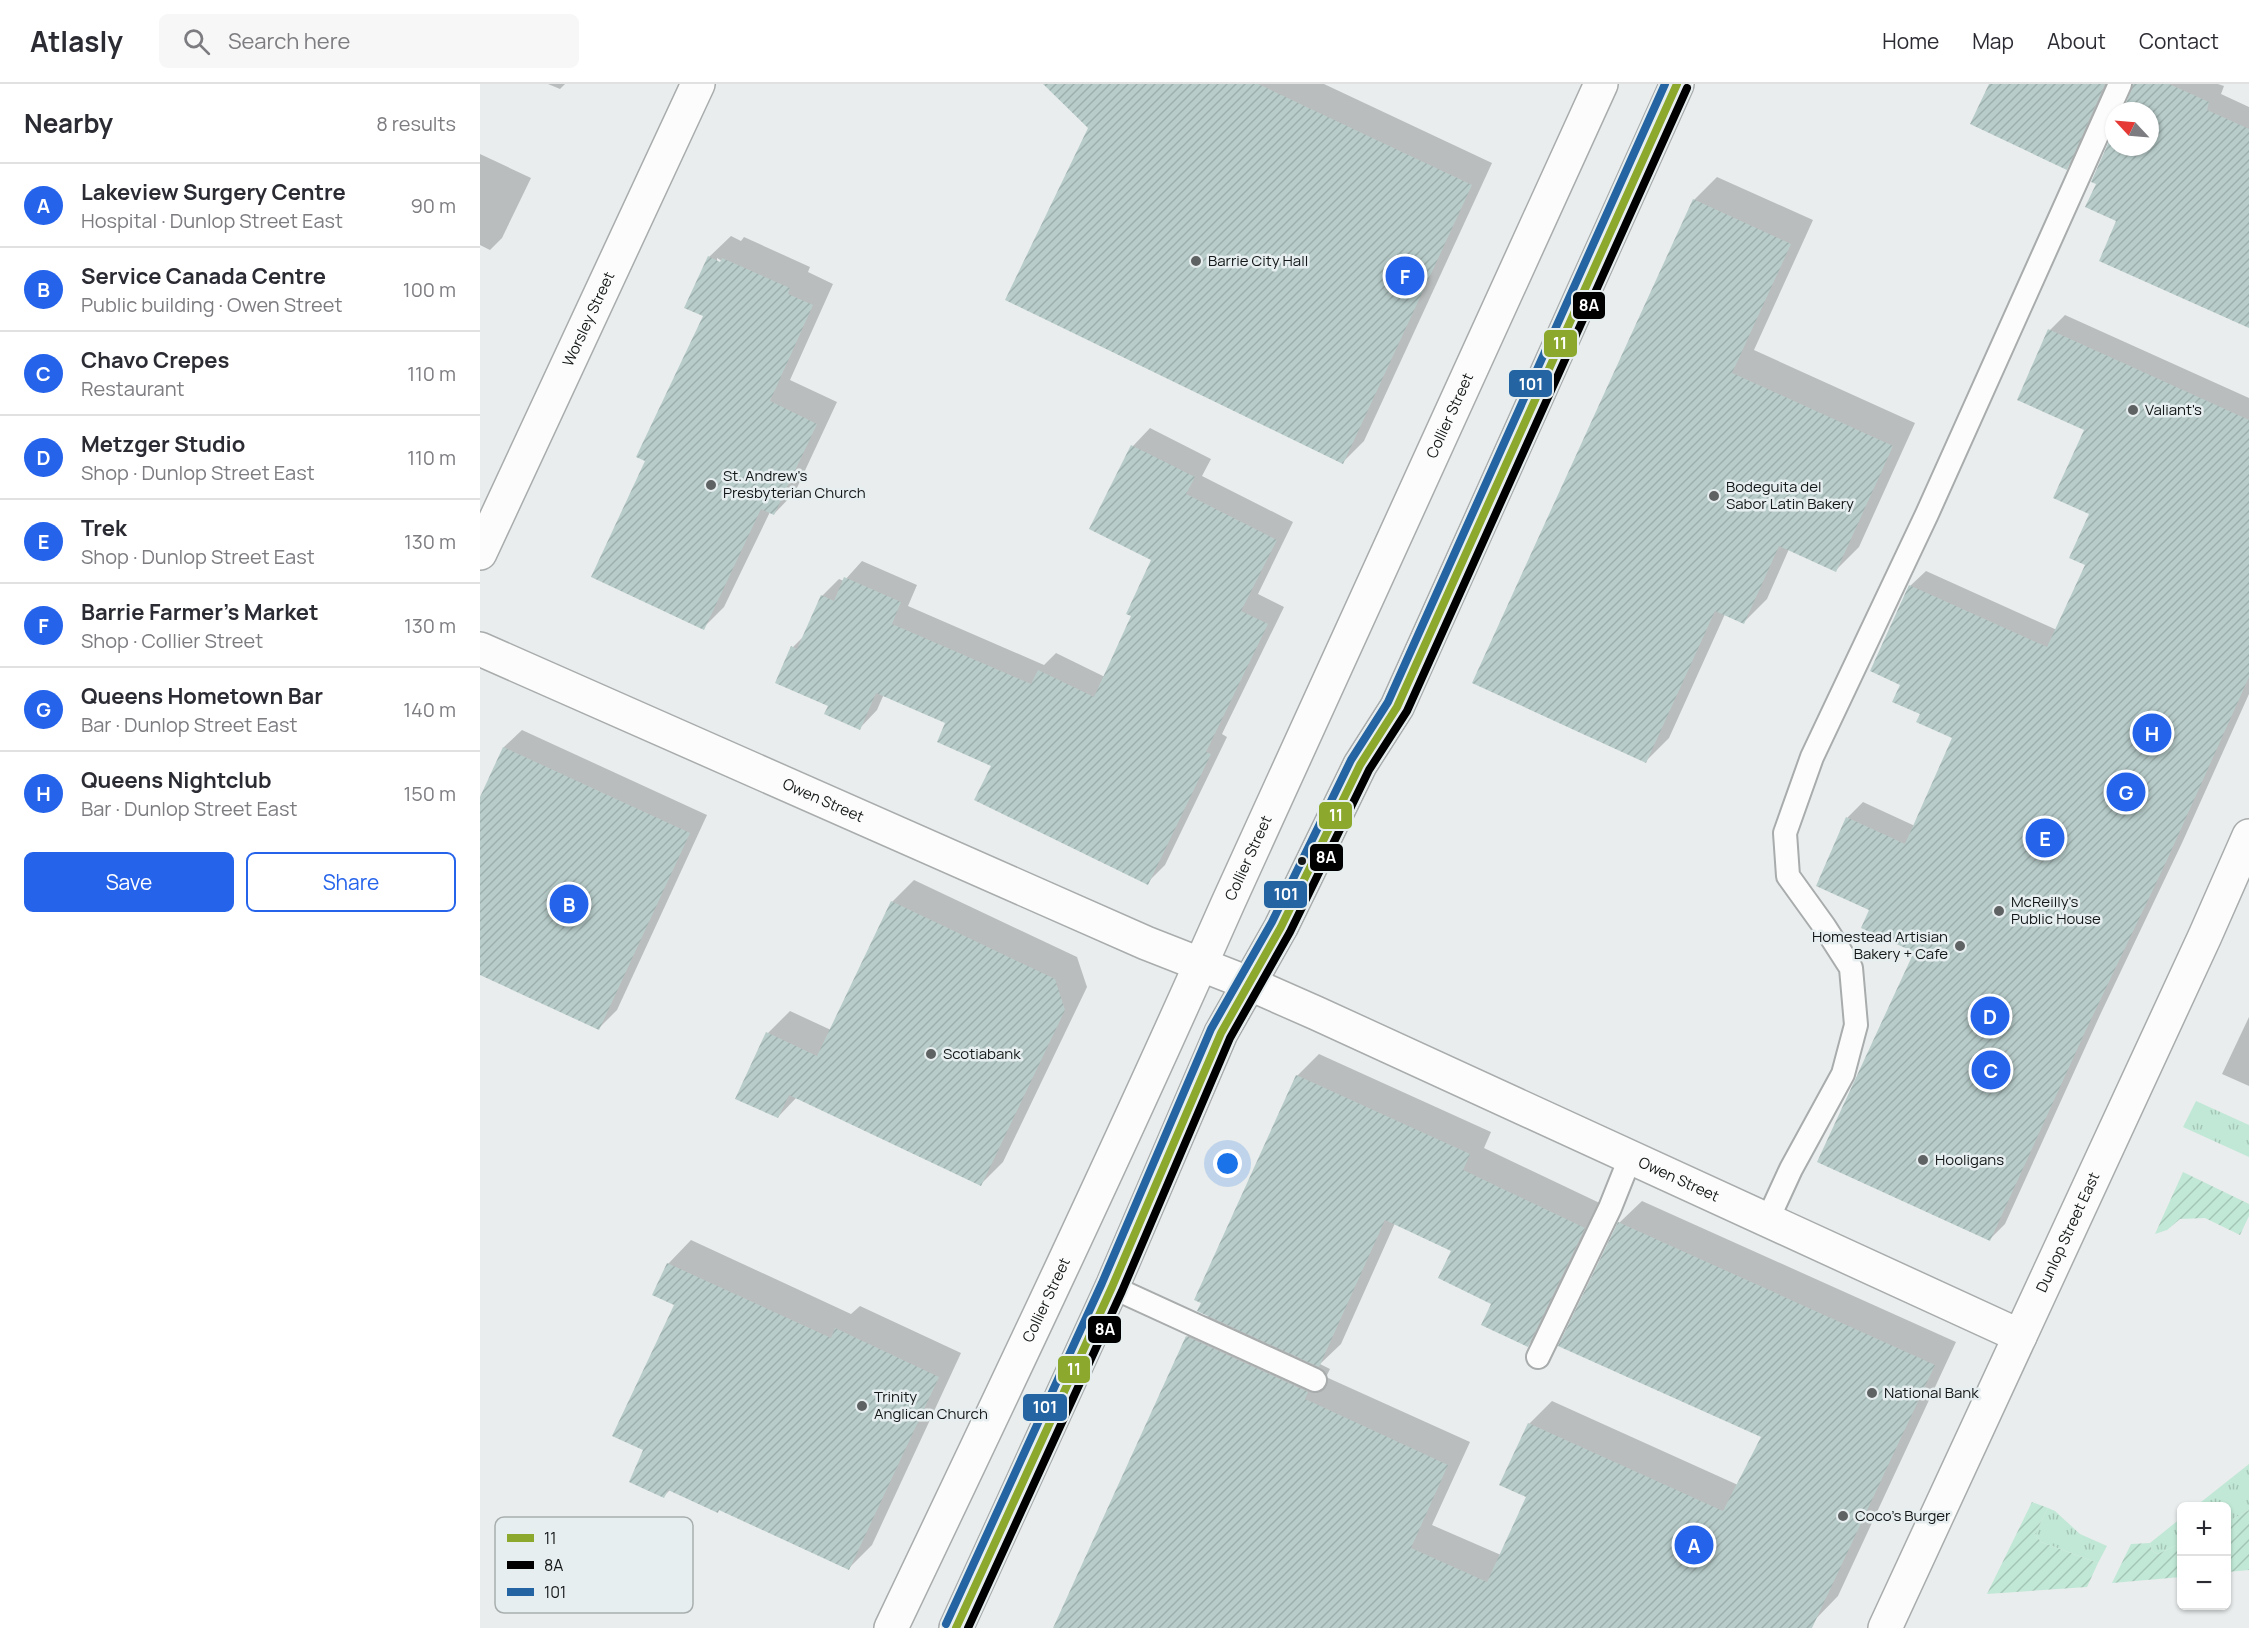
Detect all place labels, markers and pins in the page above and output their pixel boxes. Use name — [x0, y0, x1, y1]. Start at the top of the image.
place label: Barrie City Hall — [1208, 250, 1308, 271]
marker: Barrie City Hall — [1189, 254, 1203, 268]
pin: F — [1386, 254, 1424, 298]
place label: Valiant's — [2145, 399, 2202, 420]
marker: Valiant's — [2126, 403, 2140, 417]
place label: St. Andrew's Presbyterian Church — [723, 465, 866, 503]
place label: Bodeguita del Sabor Latin Bakery — [1726, 476, 1854, 514]
marker: St. Andrew's Presbyterian Church — [704, 478, 718, 492]
marker: Bodeguita del Sabor Latin Bakery — [1707, 489, 1721, 503]
pin: H — [2132, 710, 2172, 756]
pin: G — [2106, 770, 2146, 814]
pin: E — [2026, 816, 2064, 861]
unlabelled marker — [1296, 855, 1308, 867]
pin: B — [550, 882, 589, 926]
place label: McReilly's Public House — [2011, 891, 2101, 929]
marker: McReilly's Public House — [1992, 904, 2006, 918]
place label: Homestead Artisian Bakery + Cafe — [1812, 926, 1948, 964]
marker: Homestead Artisian Bakery + Cafe — [1953, 939, 1967, 953]
pin: D — [1970, 994, 2010, 1038]
place label: Scotiabank — [943, 1043, 1021, 1064]
marker: Scotiabank — [924, 1047, 938, 1061]
pin: C — [1972, 1048, 2010, 1092]
place label: Hooligans — [1935, 1149, 2004, 1170]
marker: Hooligans — [1916, 1153, 1930, 1167]
place label: National Bank — [1884, 1382, 1979, 1403]
place label: Trinity Anglican Church — [874, 1386, 988, 1424]
marker: National Bank — [1865, 1386, 1879, 1400]
marker: Trinity Anglican Church — [855, 1399, 869, 1413]
place label: Coco's Burger — [1855, 1505, 1951, 1526]
marker: Coco's Burger — [1836, 1509, 1850, 1523]
pin: A — [1674, 1522, 1714, 1568]

